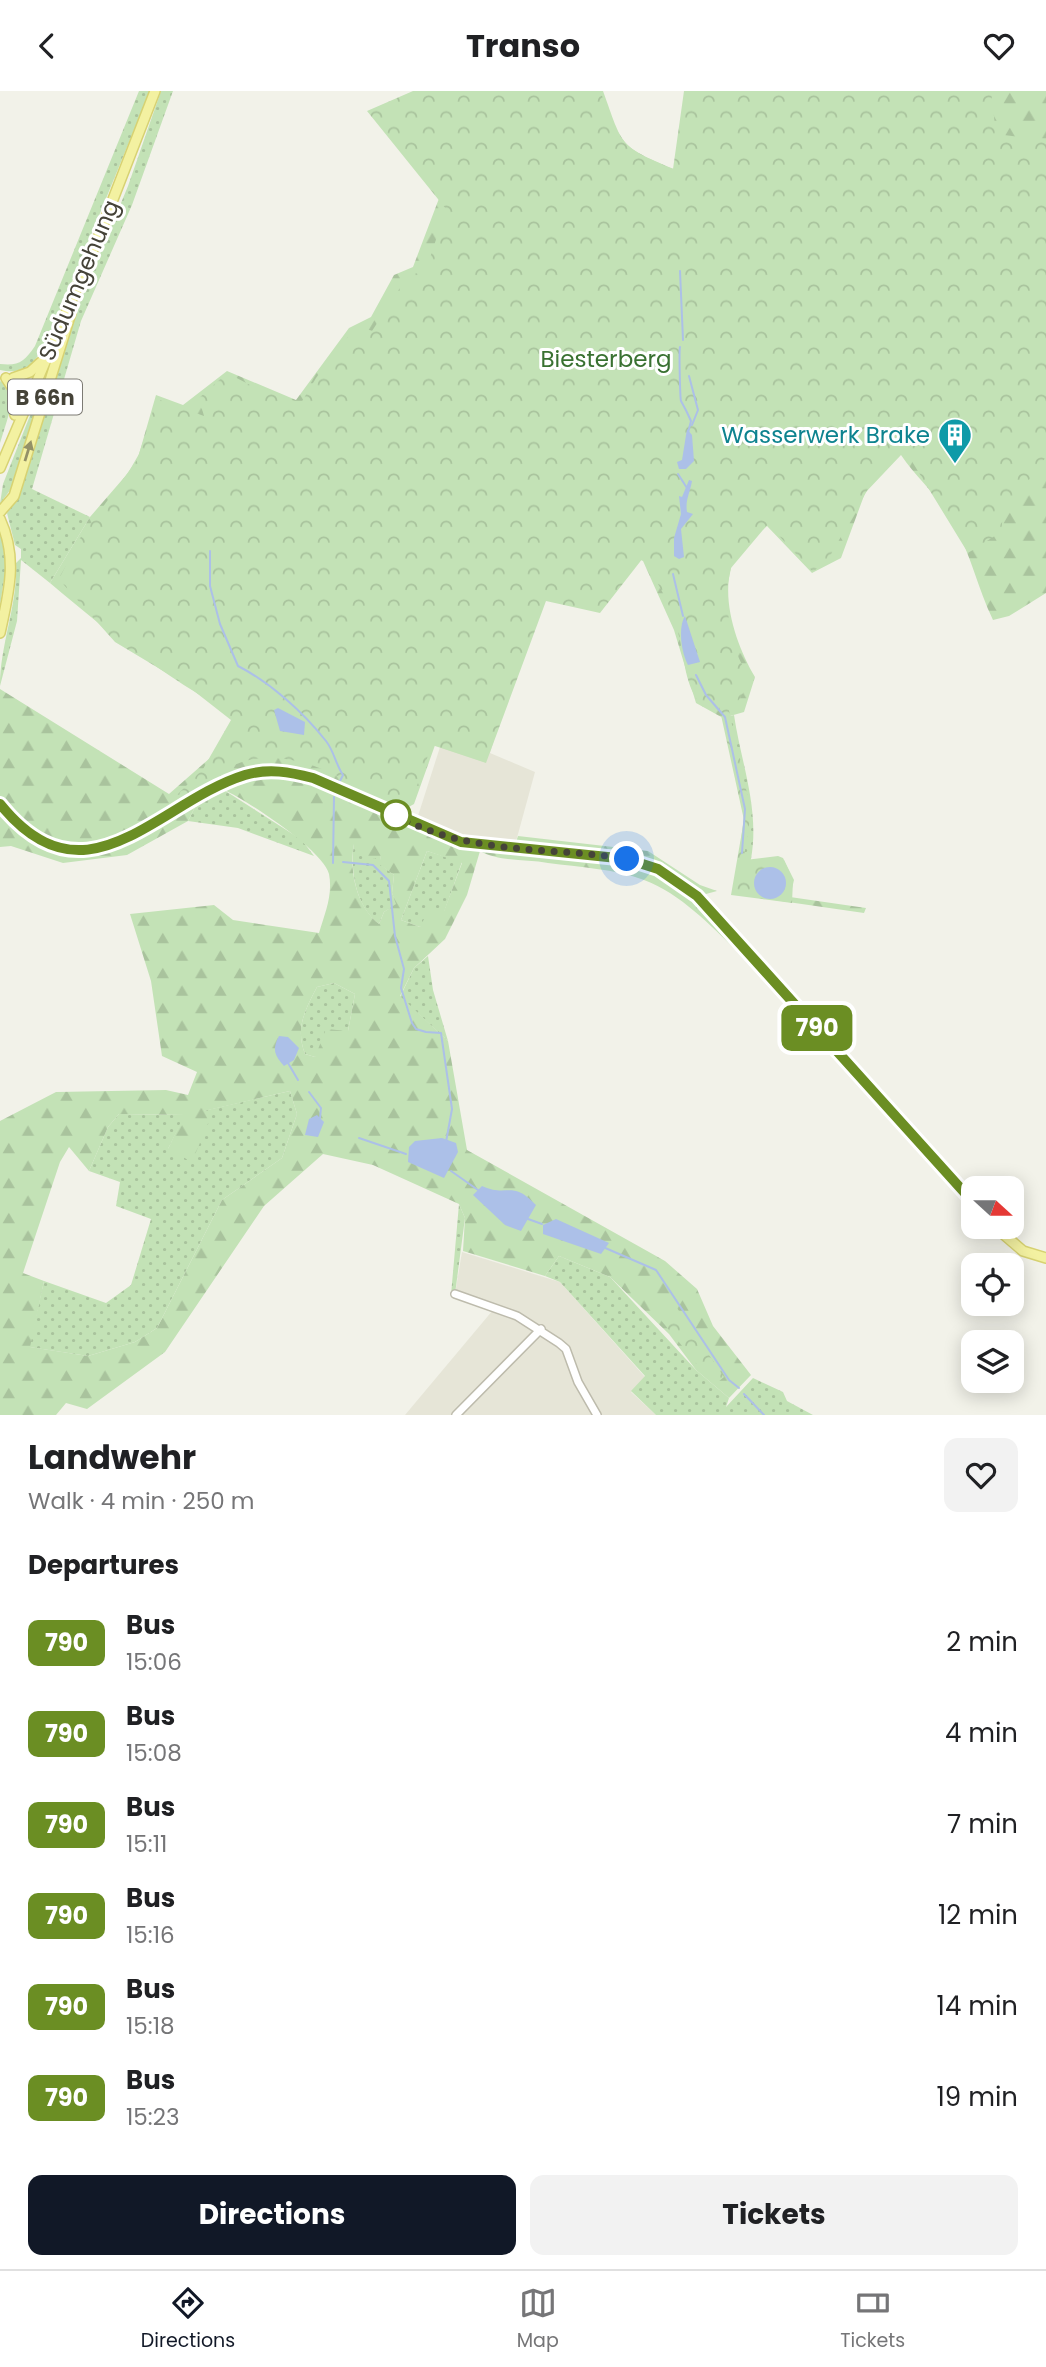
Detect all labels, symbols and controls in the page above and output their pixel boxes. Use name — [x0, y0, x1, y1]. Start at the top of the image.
text: Transo — [466, 23, 580, 68]
icon: back — [28, 27, 66, 65]
icon: heart — [980, 27, 1018, 65]
street label: Südumgehung — [31, 195, 127, 365]
park label: Biesterberg — [540, 343, 672, 375]
road number: B 66n — [8, 379, 82, 415]
building icon: Wasserwerk Brake — [936, 416, 974, 465]
place label: Wasserwerk Brake — [721, 419, 930, 451]
one-way arrow — [23, 440, 34, 461]
unlabelled marker — [381, 800, 411, 830]
your location — [609, 841, 644, 876]
line badge: 790 — [777, 1005, 857, 1051]
text: 790 — [795, 1011, 839, 1044]
north arrow — [961, 1176, 1024, 1239]
map controls — [961, 1176, 1024, 1393]
button: locate — [961, 1253, 1024, 1316]
button: layers — [961, 1330, 1024, 1393]
text: Landwehr — [28, 1434, 196, 1481]
button: heart — [944, 1438, 1018, 1512]
text: Walk · 4 min · 250 m — [28, 1485, 254, 1517]
text: Departures — [28, 1547, 179, 1583]
text: Bus — [126, 1607, 175, 1643]
text: 2 min — [946, 1624, 1018, 1660]
text: 790 — [45, 1626, 88, 1659]
text: 15:06 — [126, 1646, 182, 1678]
text: Bus — [126, 1698, 175, 1734]
text: 4 min — [945, 1715, 1018, 1751]
text: 790 — [45, 1717, 88, 1750]
text: 15:08 — [126, 1737, 182, 1769]
text: Bus — [126, 1789, 175, 1825]
text: 7 min — [947, 1806, 1018, 1842]
text: 790 — [45, 1808, 88, 1841]
text: 15:11 — [126, 1828, 167, 1860]
text: Bus — [126, 1880, 175, 1916]
text: 12 min — [938, 1897, 1018, 1933]
text: 790 — [45, 1899, 88, 1932]
text: 15:16 — [126, 1919, 175, 1951]
text: Bus — [126, 1971, 175, 2007]
text: 14 min — [937, 1988, 1018, 2024]
text: 790 — [45, 1990, 88, 2023]
text: 15:18 — [126, 2010, 175, 2042]
text: Bus — [126, 2062, 175, 2098]
text: 19 min — [937, 2079, 1018, 2115]
text: 790 — [45, 2081, 88, 2114]
text: 15:23 — [126, 2101, 179, 2133]
button: Directions — [28, 2175, 516, 2255]
button: Tickets — [530, 2175, 1018, 2255]
tab: Directions — [141, 2284, 235, 2355]
tab: Map — [517, 2284, 559, 2355]
tab: Tickets — [840, 2284, 905, 2355]

